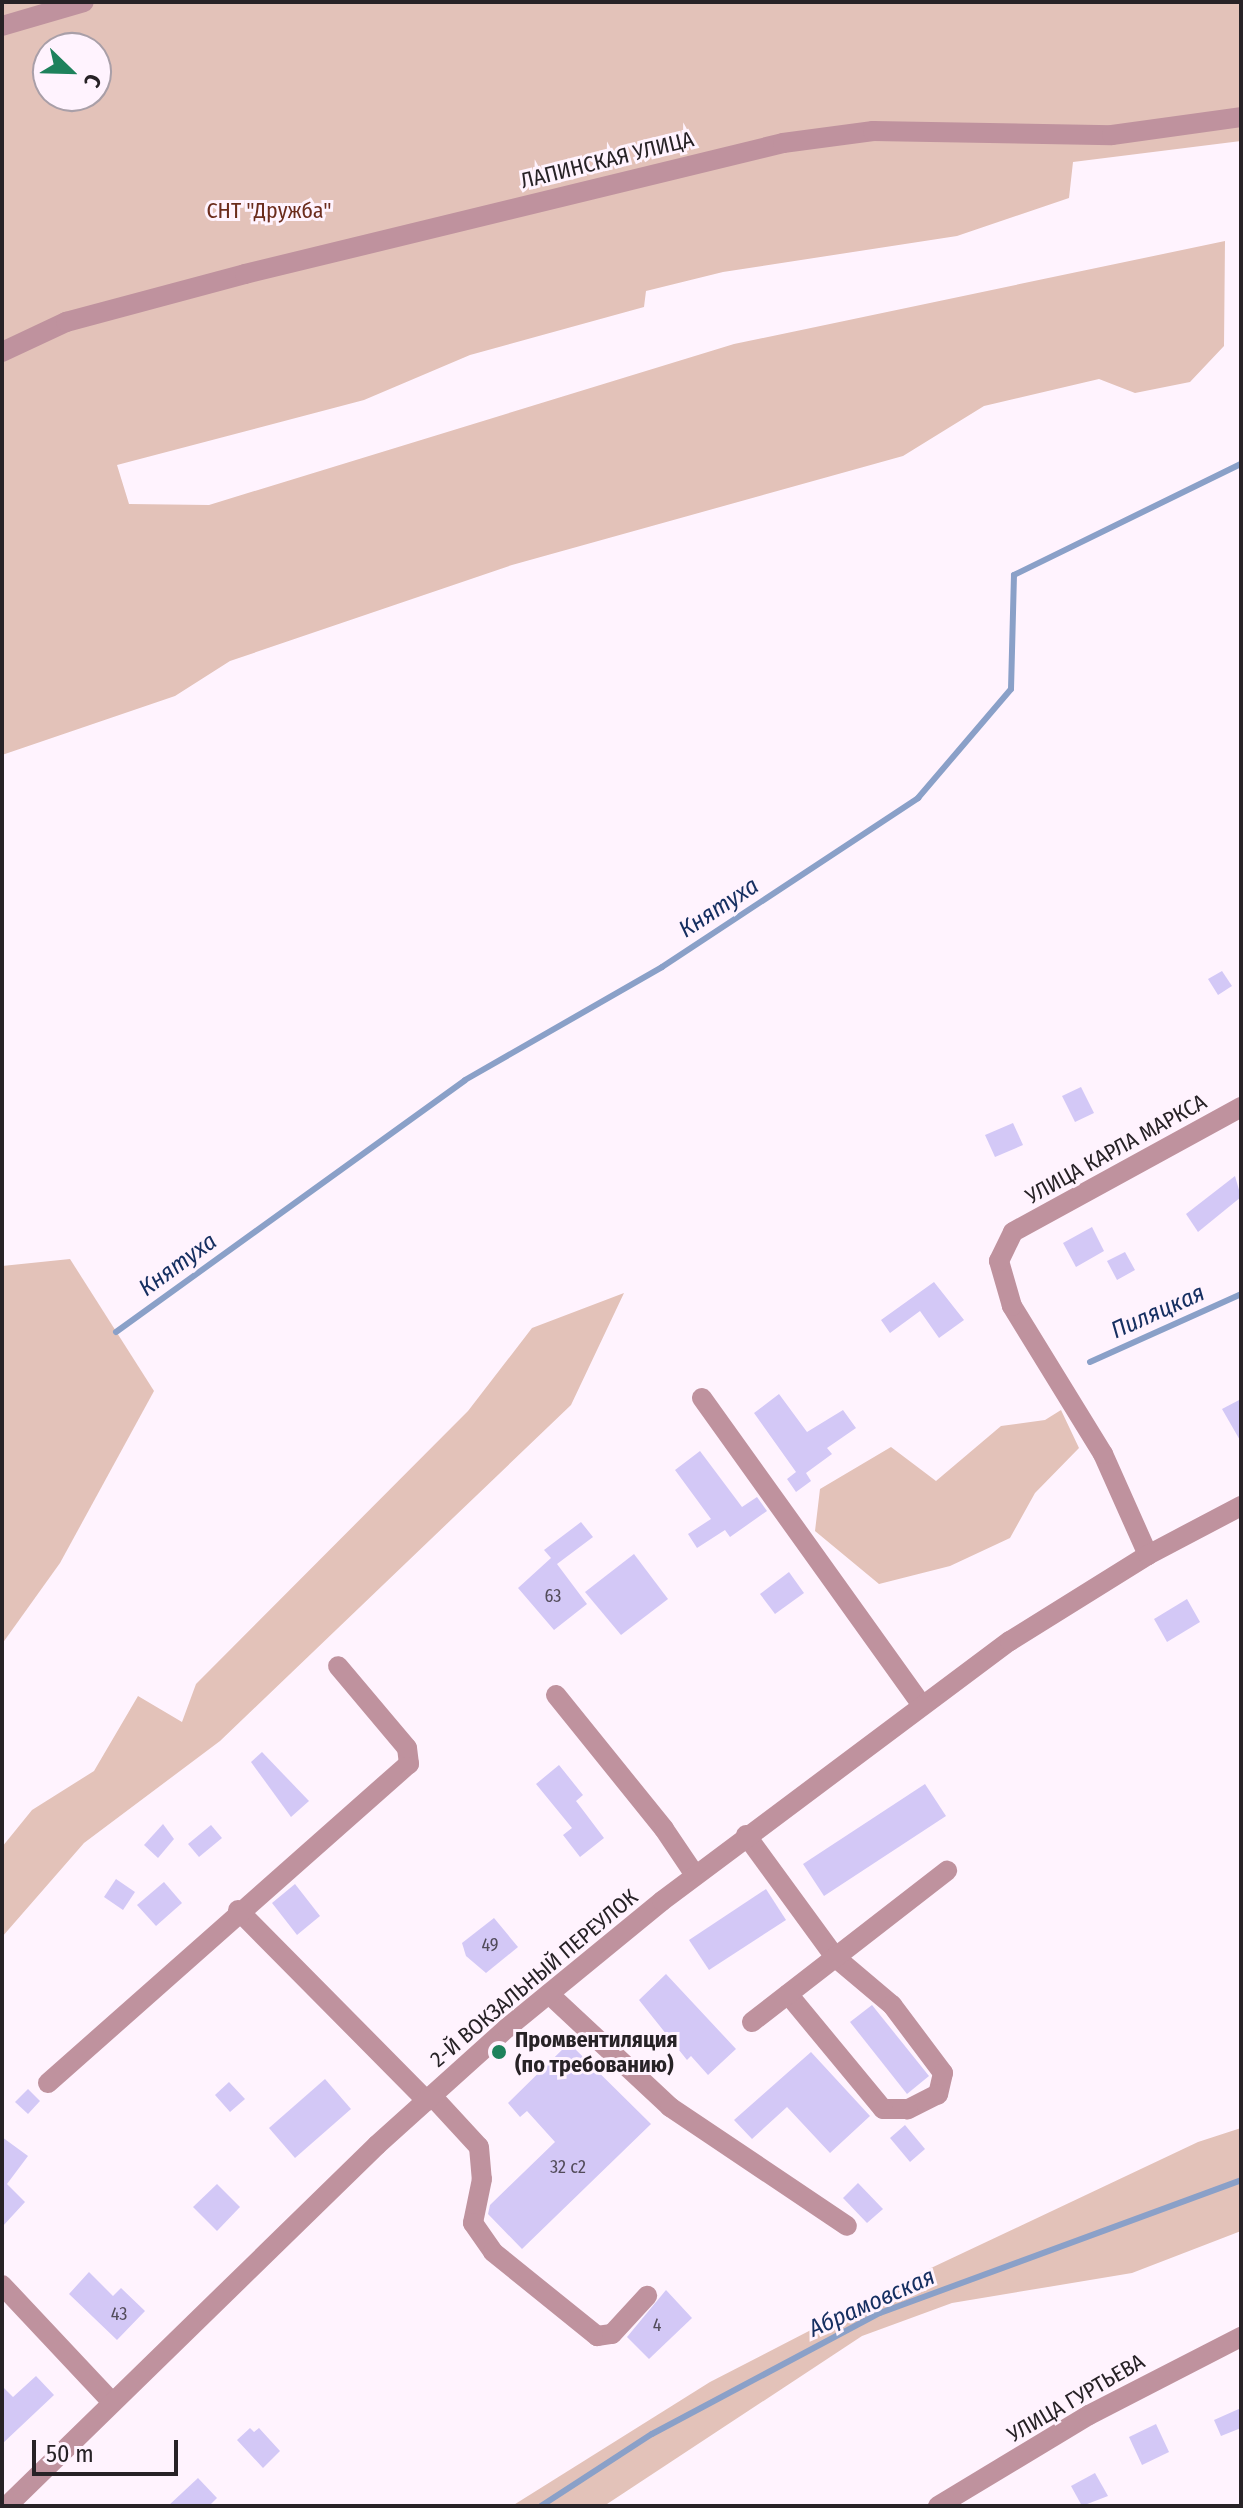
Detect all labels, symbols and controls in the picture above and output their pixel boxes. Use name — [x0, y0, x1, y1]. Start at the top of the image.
north arrow — [32, 32, 112, 112]
text: С — [78, 70, 107, 91]
street label: ЛАПИНСКАЯ УЛИЦА — [518, 126, 696, 194]
park label: СНТ "Дружба" — [206, 198, 332, 224]
water label: Княтуха — [674, 872, 764, 944]
street label: УЛИЦА КАРЛА МАРКСА — [1021, 1088, 1211, 1210]
water label: Княтуха — [134, 1227, 222, 1303]
water label: Пиляцкая — [1107, 1279, 1209, 1345]
house number: 63 — [545, 1585, 561, 1607]
street label: 2-Й ВОКЗАЛЬНЫЙ ПЕРЕУЛОК — [425, 1884, 643, 2072]
house number: 49 — [481, 1934, 499, 1956]
place label: Промвентиляция (по требованию) — [515, 2026, 678, 2078]
marker: Промвентиляция (по требованию) — [490, 2043, 508, 2061]
house number: 32 с2 — [550, 2156, 586, 2178]
water label: Абрамовская — [805, 2262, 939, 2344]
house number: 43 — [111, 2303, 127, 2325]
house number: 4 — [653, 2314, 661, 2336]
street label: УЛИЦА ГУРТЬЕВА — [1003, 2348, 1149, 2448]
scale bar — [36, 2424, 182, 2474]
text: 50 m — [46, 2440, 94, 2468]

